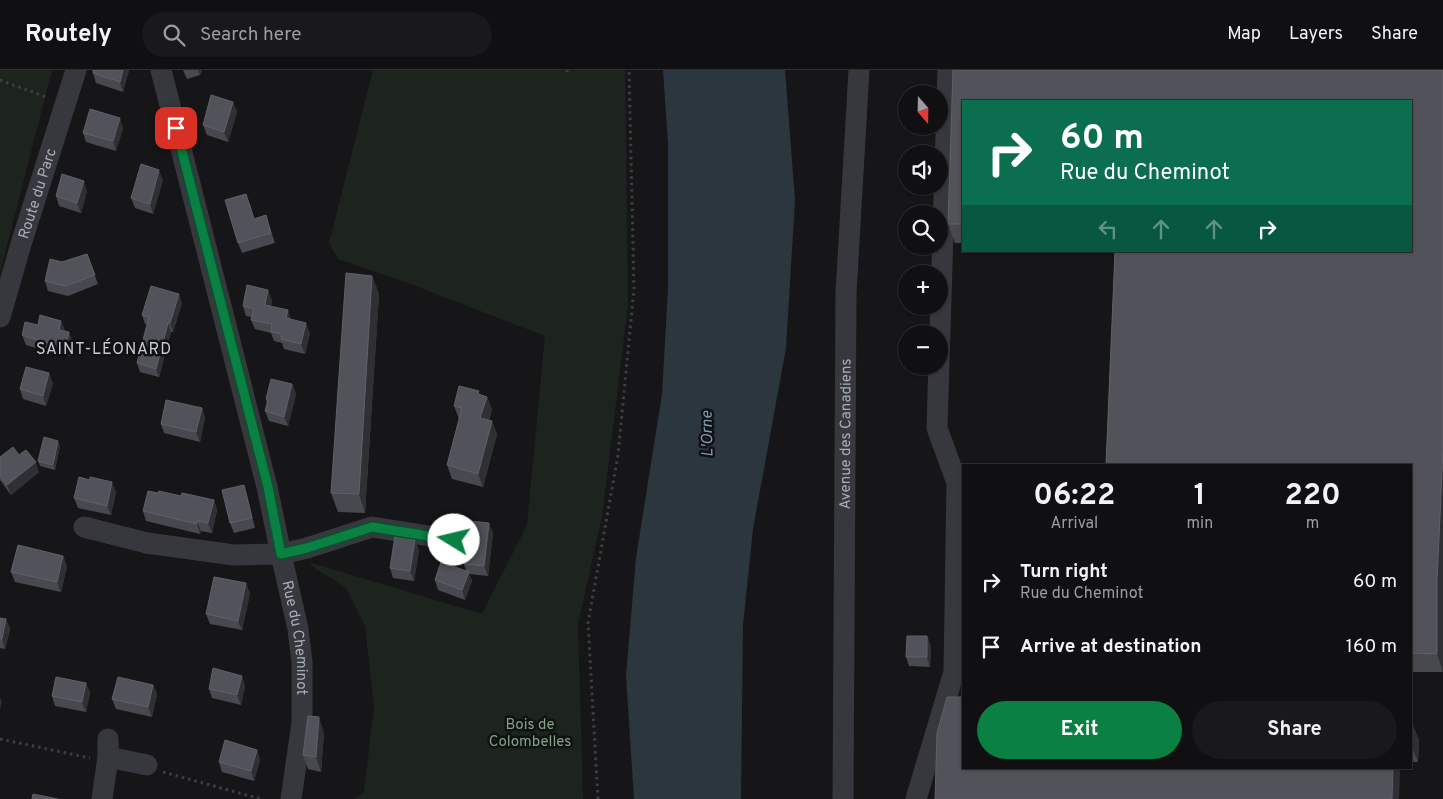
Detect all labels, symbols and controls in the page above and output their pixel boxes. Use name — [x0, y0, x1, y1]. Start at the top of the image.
search box — [142, 12, 492, 57]
text: Routely — [25, 20, 112, 50]
icon: search — [160, 21, 188, 49]
text: Search here — [200, 23, 301, 47]
text: Map — [1227, 23, 1261, 46]
text: Layers — [1289, 23, 1343, 46]
text: Share — [1371, 23, 1418, 46]
north arrow — [898, 85, 948, 135]
map controls — [898, 85, 948, 375]
pin — [155, 107, 197, 149]
icon: arrive — [162, 114, 190, 142]
text: 60 m — [1060, 117, 1144, 161]
icon: right — [977, 120, 1042, 185]
button: sound — [898, 145, 948, 195]
street label: Route du Parc — [15, 146, 62, 242]
text: Rue du Cheminot — [1060, 160, 1230, 187]
button: search — [898, 205, 948, 255]
icon: left — [1094, 215, 1122, 243]
icon: ahead — [1147, 215, 1175, 243]
icon: ahead — [1200, 215, 1228, 243]
icon: right — [1253, 215, 1281, 243]
button: + — [898, 265, 948, 315]
button: − — [898, 325, 948, 375]
district label: SAINT-LÉONARD — [36, 338, 172, 360]
street label: Avenue des Canadiens — [837, 358, 857, 510]
water label: L'Orne — [698, 410, 718, 457]
text: 06:22 — [1033, 478, 1115, 515]
text: 1 — [1194, 478, 1206, 515]
text: 220 — [1284, 478, 1341, 515]
position arrow — [427, 513, 479, 565]
text: Arrival — [1050, 514, 1098, 534]
text: min — [1187, 514, 1213, 534]
text: m — [1306, 514, 1319, 534]
text: Turn right — [1020, 560, 1108, 584]
icon: right — [977, 568, 1005, 596]
text: 60 m — [1353, 570, 1397, 594]
street label: Rue du Cheminot — [276, 579, 310, 695]
text: Rue du Cheminot — [1020, 584, 1144, 604]
icon: arrive — [977, 633, 1005, 661]
text: Arrive at destination — [1020, 635, 1201, 659]
text: 160 m — [1346, 635, 1397, 659]
button: Exit — [977, 701, 1182, 759]
button: Share — [1192, 701, 1397, 759]
park label: Bois de Colombelles — [489, 716, 571, 752]

